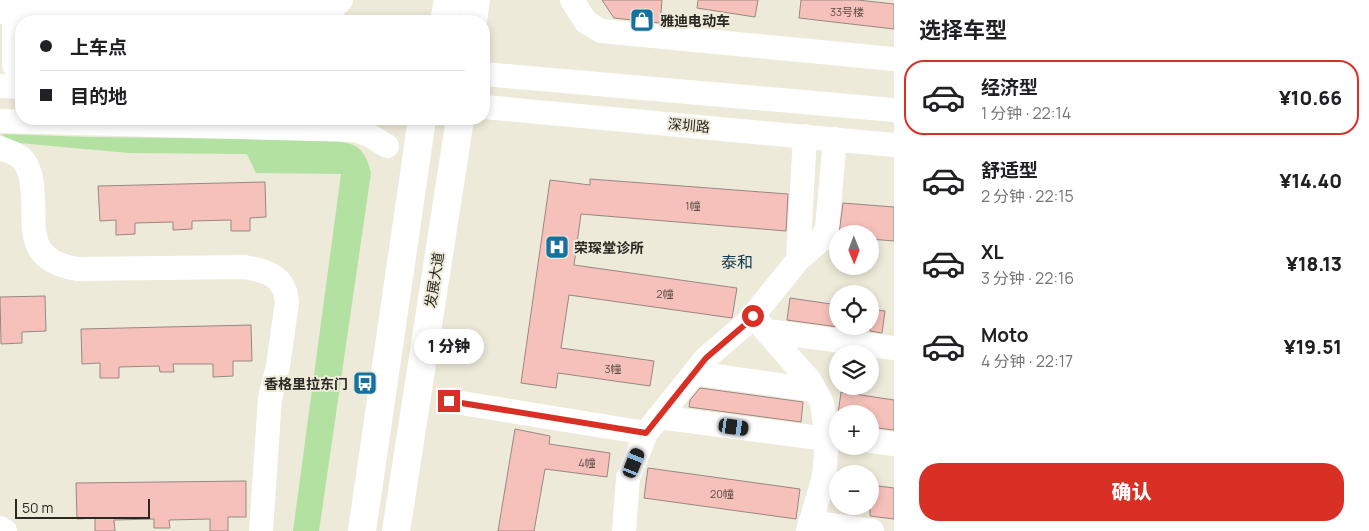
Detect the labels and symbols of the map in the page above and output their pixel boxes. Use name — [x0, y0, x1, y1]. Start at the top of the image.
house number: 33号楼 — [830, 4, 864, 19]
shop icon: 雅迪电动车 — [629, 7, 655, 33]
place label: 雅迪电动车 — [660, 11, 730, 30]
street label: 深圳路 — [667, 114, 711, 136]
house number: 1幢 — [685, 198, 701, 213]
north arrow — [829, 225, 879, 275]
hospital icon: 荣琛堂诊所 — [544, 234, 570, 260]
place label: 荣琛堂诊所 — [574, 238, 644, 257]
street label: 发展大道 — [420, 251, 448, 309]
district label: 泰和 — [721, 251, 753, 273]
house number: 2幢 — [656, 286, 674, 301]
route start — [742, 305, 764, 327]
callout: 1 分钟 — [414, 328, 484, 364]
house number: 3幢 — [604, 361, 622, 376]
bus stop icon: 香格里拉东门 — [352, 370, 378, 396]
place label: 香格里拉东门 — [264, 374, 348, 393]
route end — [438, 390, 460, 412]
car — [718, 417, 749, 437]
car — [621, 446, 646, 480]
house number: 4幢 — [578, 455, 596, 470]
house number: 20幢 — [710, 486, 734, 501]
scale bar — [15, 496, 150, 519]

